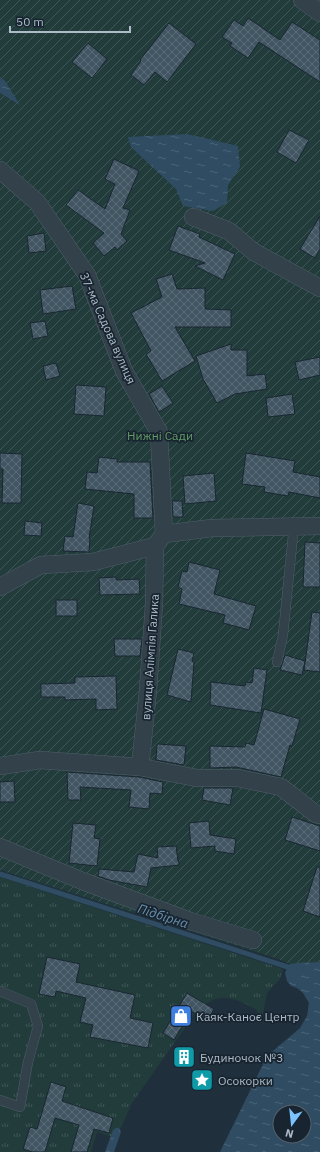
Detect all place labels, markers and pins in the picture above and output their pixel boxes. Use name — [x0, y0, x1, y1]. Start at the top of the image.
shop icon: Каяк-Каноє Центр — [168, 1003, 194, 1029]
place label: Каяк-Каноє Центр — [196, 1009, 300, 1024]
building icon: Будиночок №3 — [171, 1044, 197, 1070]
place label: Будиночок №3 — [200, 1050, 283, 1065]
place icon: Осокорки — [189, 1067, 215, 1093]
place label: Осокорки — [218, 1073, 273, 1088]

